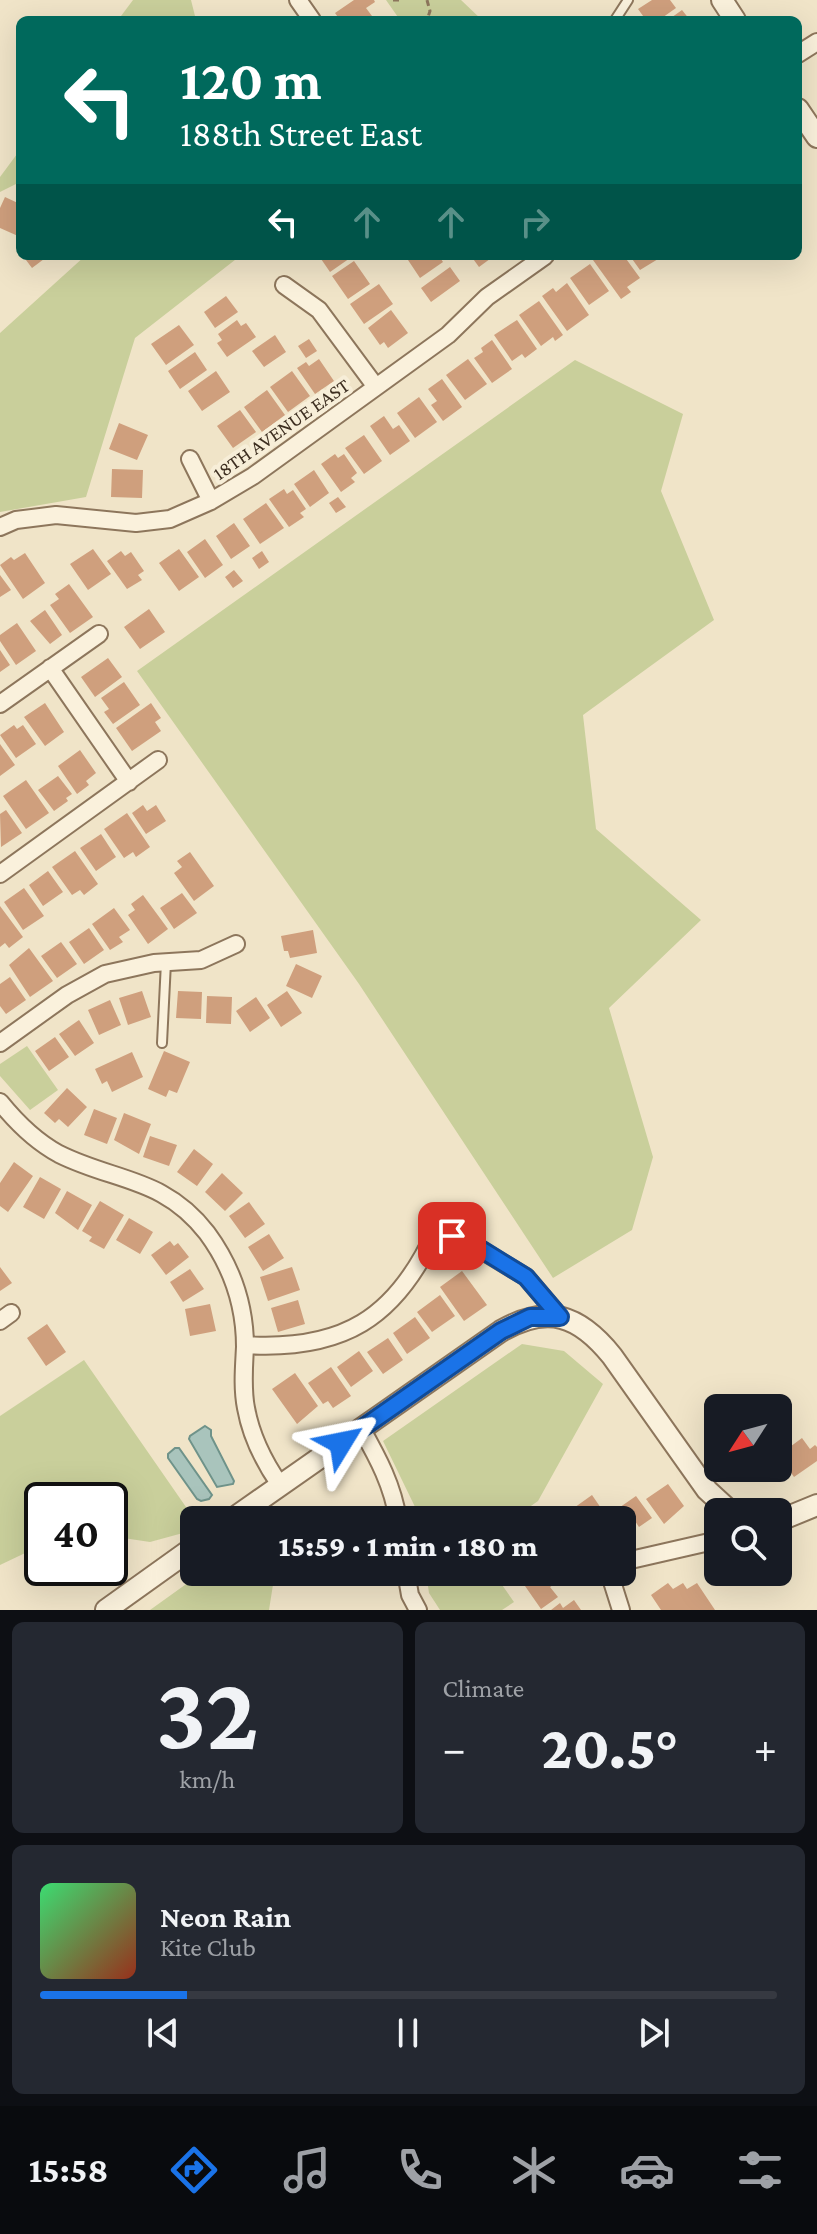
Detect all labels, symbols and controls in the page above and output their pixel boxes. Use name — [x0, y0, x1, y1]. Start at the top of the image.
icon: left — [48, 48, 152, 152]
text: 120 m — [180, 49, 322, 111]
text: 188th Street East — [180, 114, 422, 154]
icon: left — [261, 200, 305, 244]
icon: ahead — [345, 200, 389, 244]
icon: ahead — [429, 200, 473, 244]
icon: right — [513, 200, 557, 244]
street label: 18TH AVENUE EAST — [209, 374, 353, 484]
pin — [418, 1202, 486, 1270]
icon: arrive — [430, 1214, 474, 1258]
north arrow — [704, 1394, 792, 1482]
map controls — [704, 1394, 792, 1586]
position arrow — [299, 1401, 383, 1485]
speed limit sign: 40 — [24, 1482, 128, 1586]
button: search — [704, 1498, 792, 1586]
text: 15:59 · 1 min · 180 m — [279, 1529, 538, 1562]
text: 32 — [156, 1655, 259, 1770]
text: Climate — [443, 1674, 524, 1703]
text: 20.5° — [541, 1714, 679, 1781]
text: − — [443, 1724, 466, 1772]
text: + — [754, 1724, 777, 1772]
text: km/h — [179, 1765, 235, 1794]
text: Neon Rain — [160, 1900, 291, 1933]
text: Kite Club — [160, 1933, 256, 1962]
icon: previous — [141, 2011, 185, 2055]
icon: pause — [386, 2011, 430, 2055]
icon: next — [632, 2011, 676, 2055]
icon: directions — [166, 2142, 222, 2198]
icon: music — [279, 2142, 335, 2198]
icon: phone — [392, 2142, 448, 2198]
icon: climate — [506, 2142, 562, 2198]
icon: car — [619, 2142, 675, 2198]
icon: filters — [732, 2142, 788, 2198]
text: 15:58 — [29, 2150, 108, 2190]

